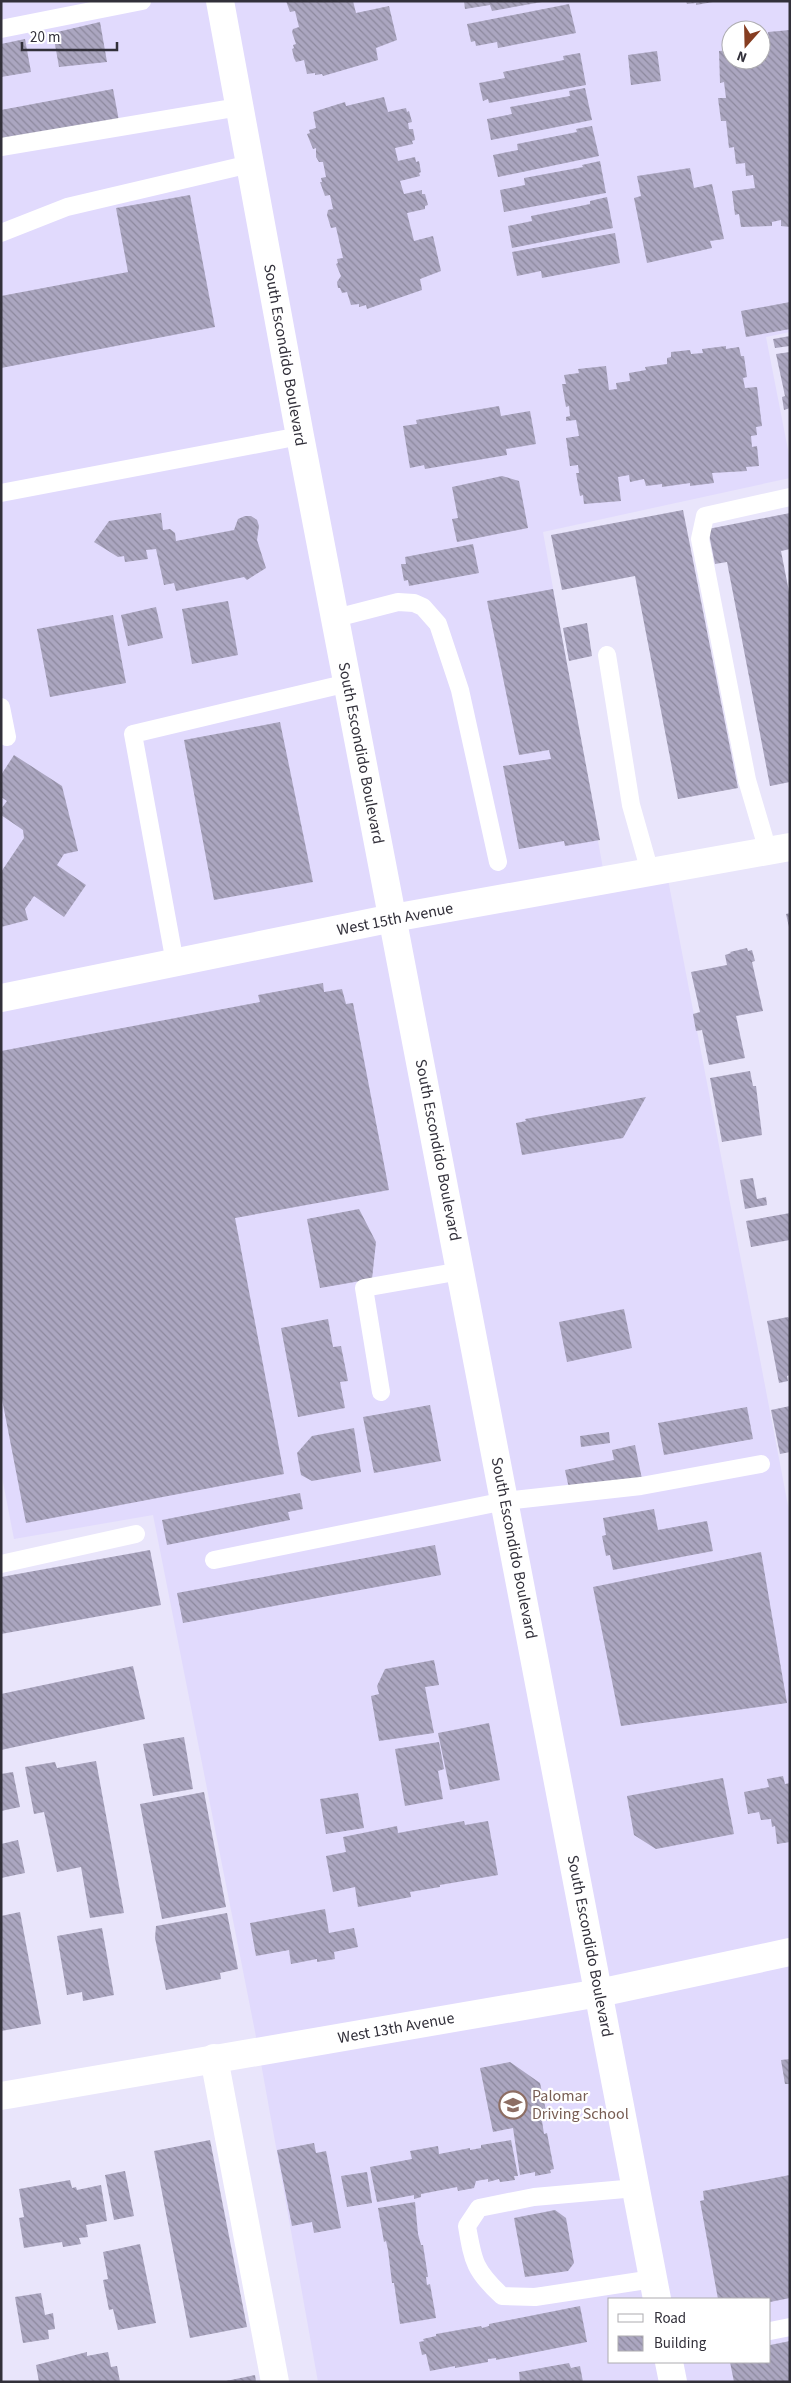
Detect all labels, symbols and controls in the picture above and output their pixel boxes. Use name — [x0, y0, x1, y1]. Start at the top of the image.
scale bar — [22, 20, 118, 52]
north arrow — [721, 20, 771, 70]
text: 20 m — [30, 27, 60, 48]
text: N — [734, 45, 750, 67]
street label: South Escondido Boulevard — [258, 262, 312, 448]
street label: South Escondido Boulevard — [333, 660, 389, 846]
street label: West 15th Avenue — [335, 897, 455, 941]
street label: South Escondido Boulevard — [410, 1057, 466, 1243]
street label: South Escondido Boulevard — [486, 1455, 542, 1641]
street label: South Escondido Boulevard — [562, 1853, 618, 2039]
street label: West 13th Avenue — [336, 2007, 456, 2049]
place label: Palomar Driving School — [532, 2085, 629, 2125]
school or university icon: Palomar Driving School — [498, 2090, 528, 2120]
legend — [608, 2298, 771, 2363]
text: Road — [654, 2308, 686, 2329]
text: Building — [654, 2333, 707, 2354]

